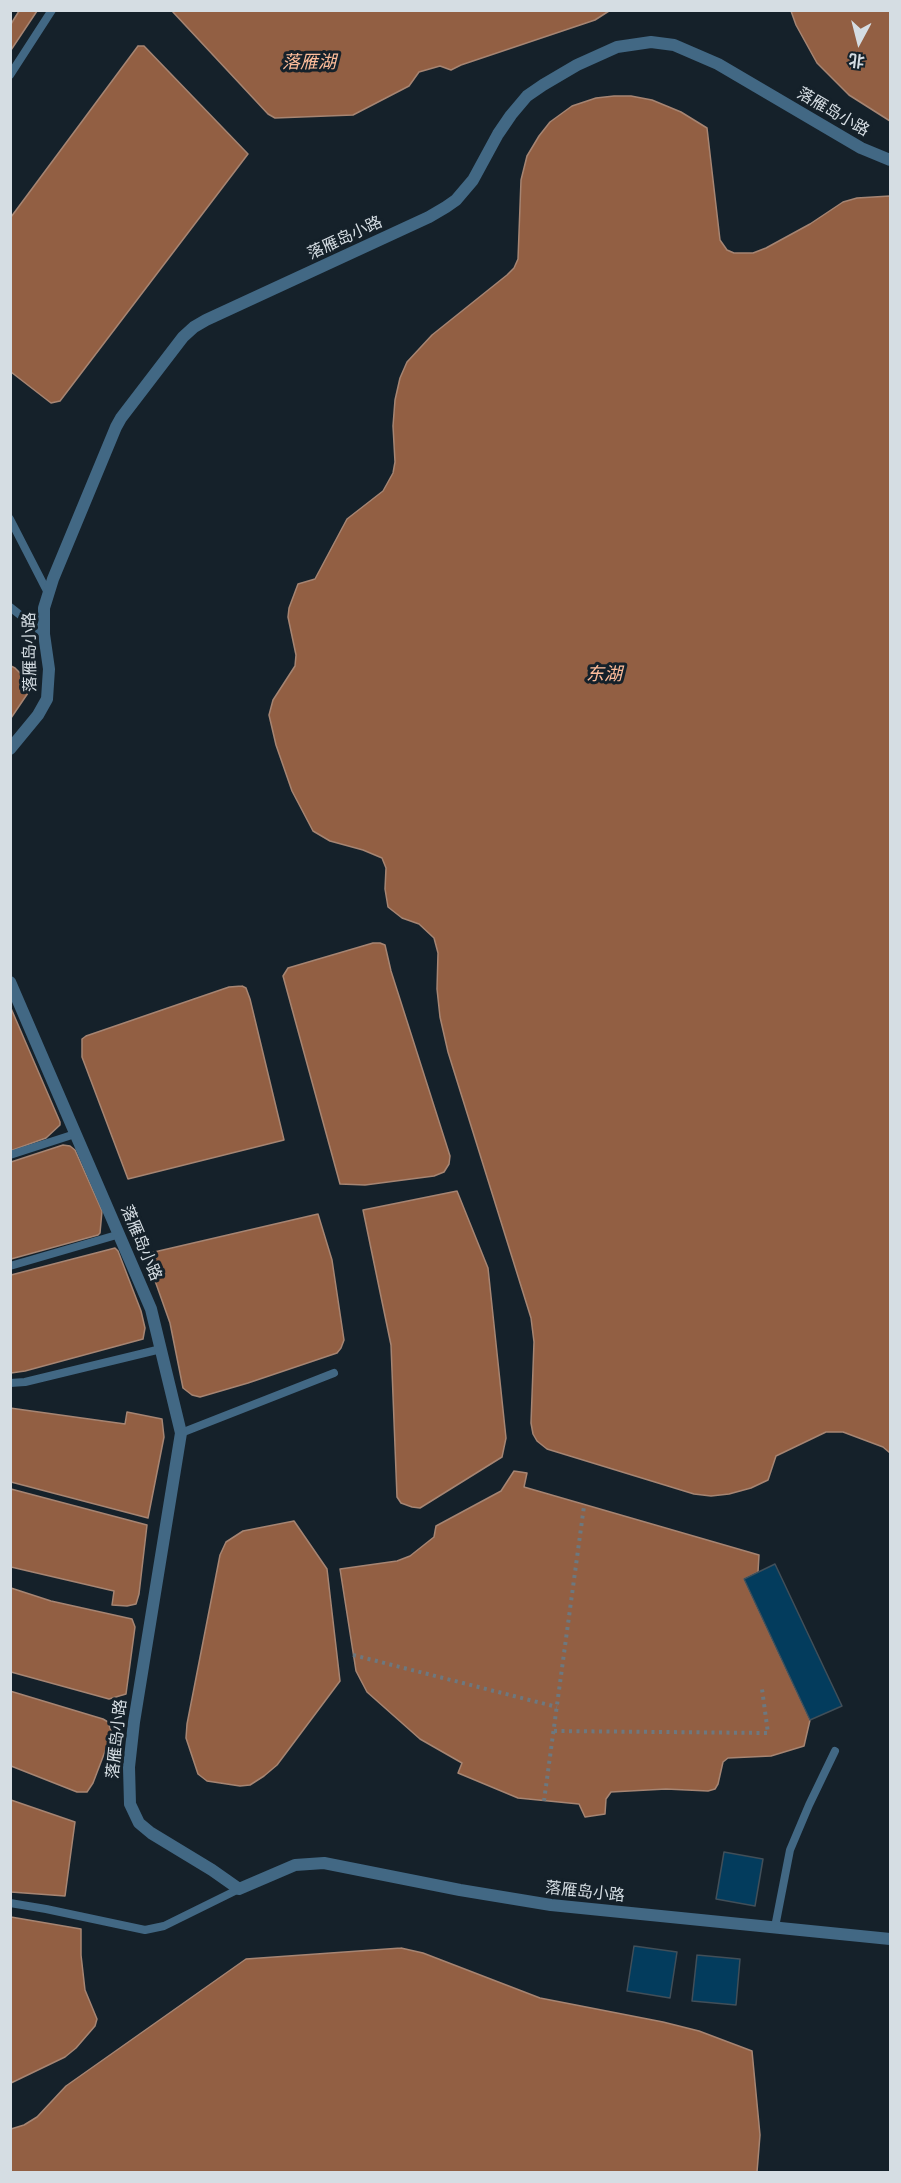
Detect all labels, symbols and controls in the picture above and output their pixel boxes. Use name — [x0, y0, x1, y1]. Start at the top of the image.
north arrow — [829, 12, 889, 72]
text: 北 — [848, 50, 866, 71]
water label: 落雁湖 — [282, 52, 336, 74]
street label: 落雁岛小路 — [794, 84, 872, 140]
street label: 落雁岛小路 — [305, 212, 385, 264]
street label: 落雁岛小路 — [20, 612, 40, 692]
water label: 东湖 — [586, 664, 622, 686]
street label: 落雁岛小路 — [117, 1202, 165, 1284]
street label: 落雁岛小路 — [103, 1698, 131, 1780]
street label: 落雁岛小路 — [544, 1878, 626, 1906]

